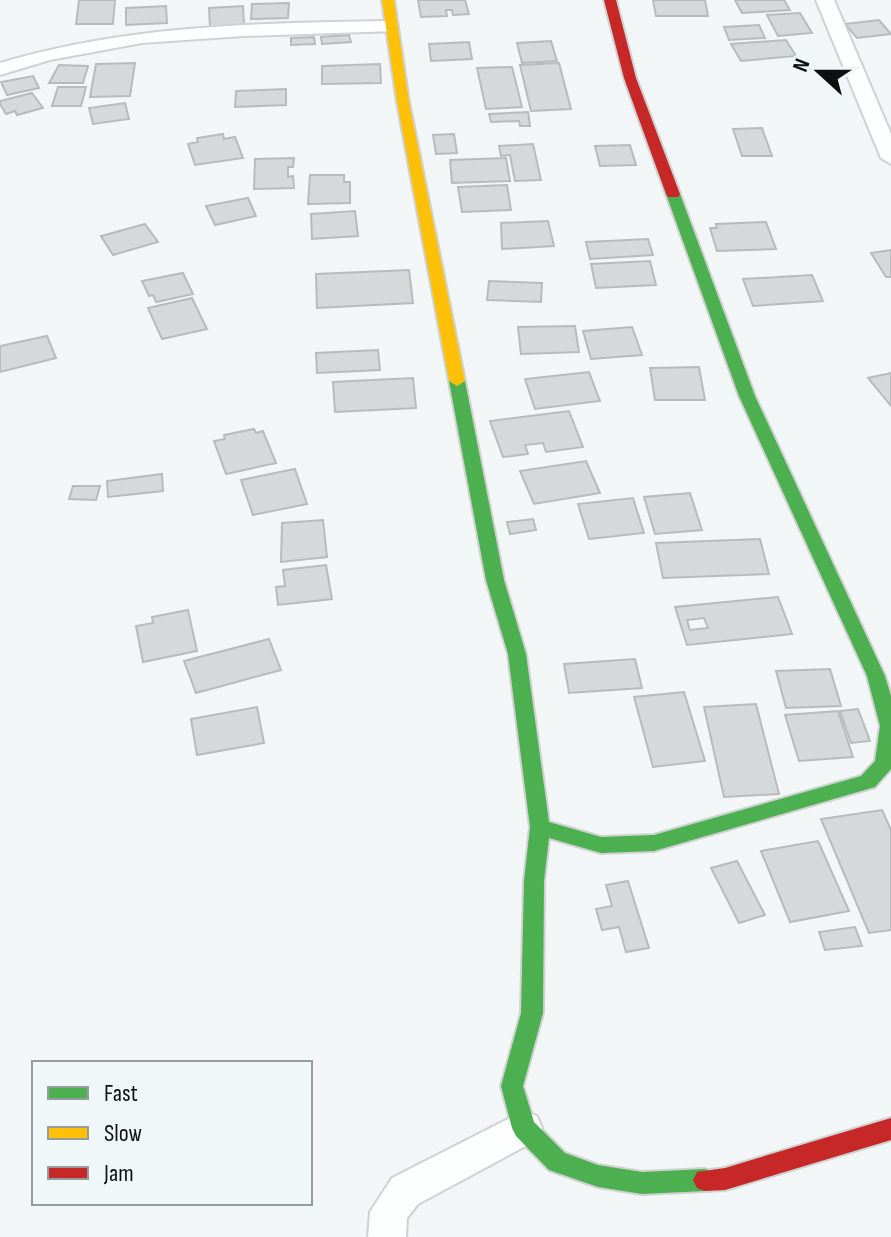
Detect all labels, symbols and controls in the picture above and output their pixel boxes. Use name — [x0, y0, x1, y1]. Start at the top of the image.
north arrow — [779, 32, 859, 112]
text: N — [787, 55, 816, 76]
legend — [32, 1061, 312, 1205]
text: Fast — [104, 1079, 138, 1108]
text: Slow — [104, 1119, 142, 1148]
text: Jam — [103, 1159, 134, 1188]

